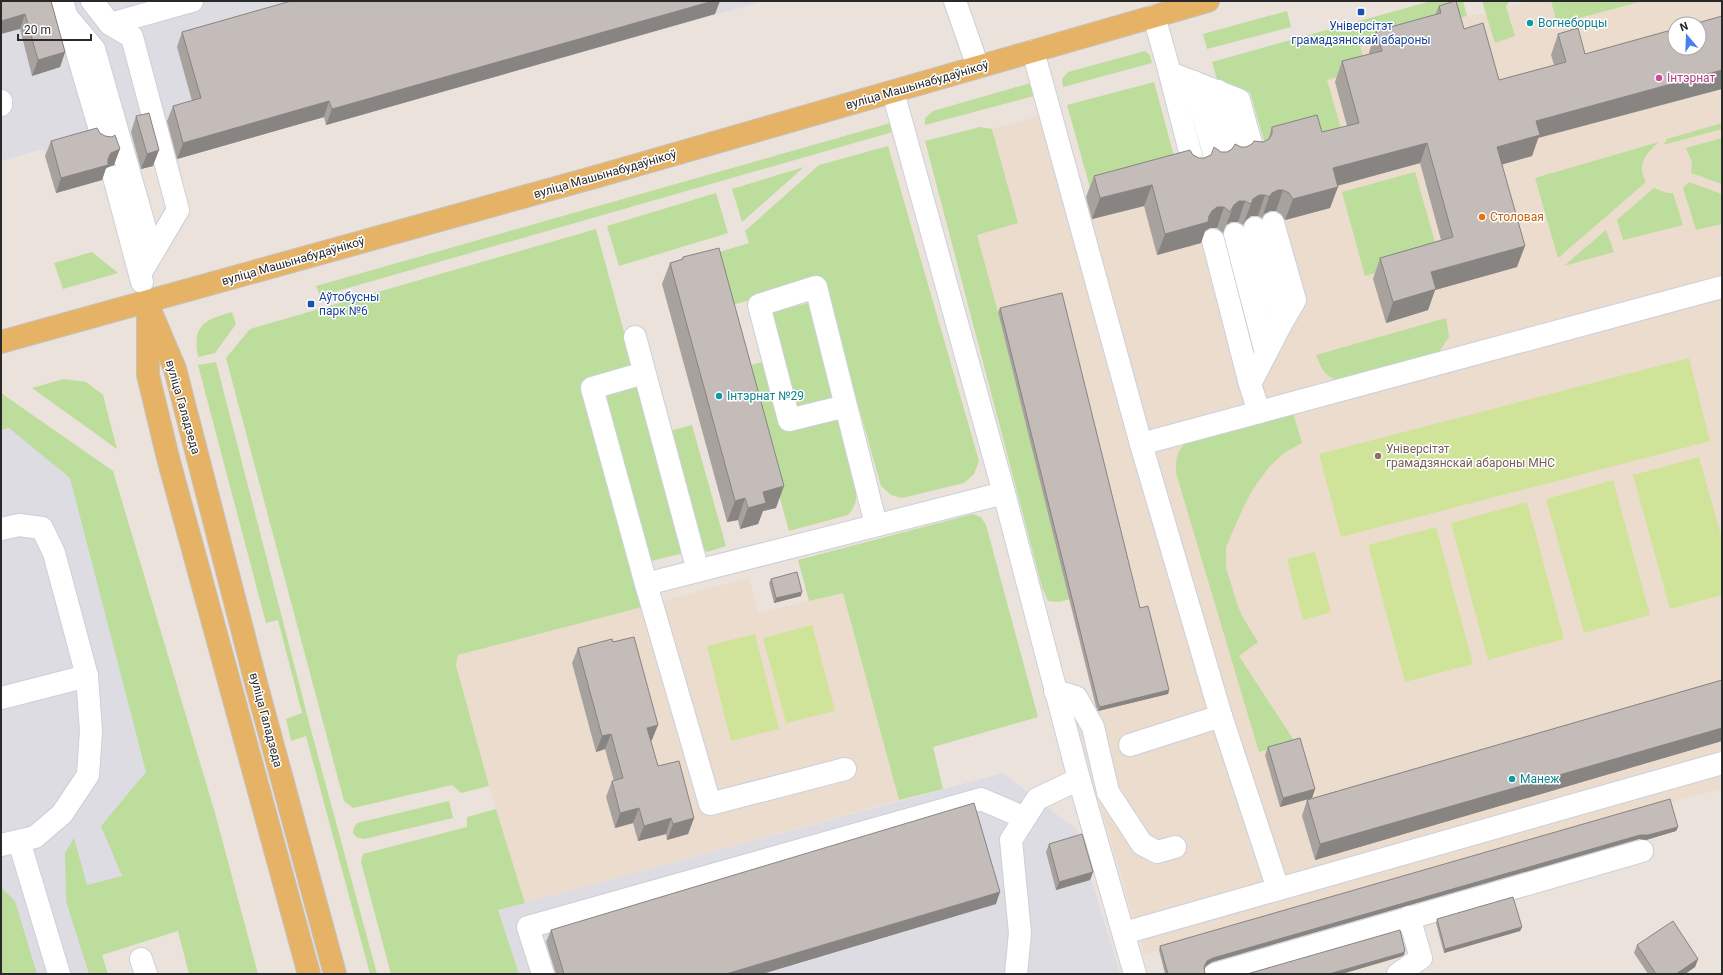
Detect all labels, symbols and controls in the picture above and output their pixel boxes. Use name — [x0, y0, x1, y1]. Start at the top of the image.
marker: Універсітэт грамадзянскай абароны — [1356, 7, 1366, 17]
scale bar — [18, 16, 91, 42]
place label: Вогнеборцы — [1538, 16, 1607, 30]
north arrow — [1667, 16, 1707, 56]
marker: Вогнеборцы — [1525, 18, 1535, 28]
place label: Універсітэт грамадзянскай абароны — [1291, 19, 1431, 47]
text: N — [1678, 20, 1690, 34]
text: 20 m — [24, 23, 51, 37]
street label: вуліца Машынабудаўнікоў — [844, 58, 990, 112]
place label: Інтэрнат — [1667, 71, 1716, 85]
marker: Інтэрнат — [1654, 73, 1664, 83]
street label: вуліца Машынабудаўнікоў — [532, 147, 678, 201]
place label: Столовая — [1490, 210, 1544, 224]
marker: Столовая — [1477, 212, 1487, 222]
street label: вуліца Машынабудаўнікоў — [220, 234, 366, 288]
place label: Аўтобусны парк №6 — [319, 290, 379, 318]
marker: Аўтобусны парк №6 — [306, 299, 316, 309]
street label: вуліца Галадзеда — [163, 358, 203, 456]
place label: Інтэрнат №29 — [727, 389, 804, 403]
marker: Інтэрнат №29 — [714, 391, 724, 401]
place label: Універсітэт грамадзянскай абароны МНС — [1386, 442, 1555, 470]
marker: Універсітэт грамадзянскай абароны МНС — [1373, 451, 1383, 461]
street label: вуліца Галадзеда — [247, 671, 285, 769]
place label: Манеж — [1520, 772, 1560, 786]
marker: Манеж — [1507, 774, 1517, 784]

